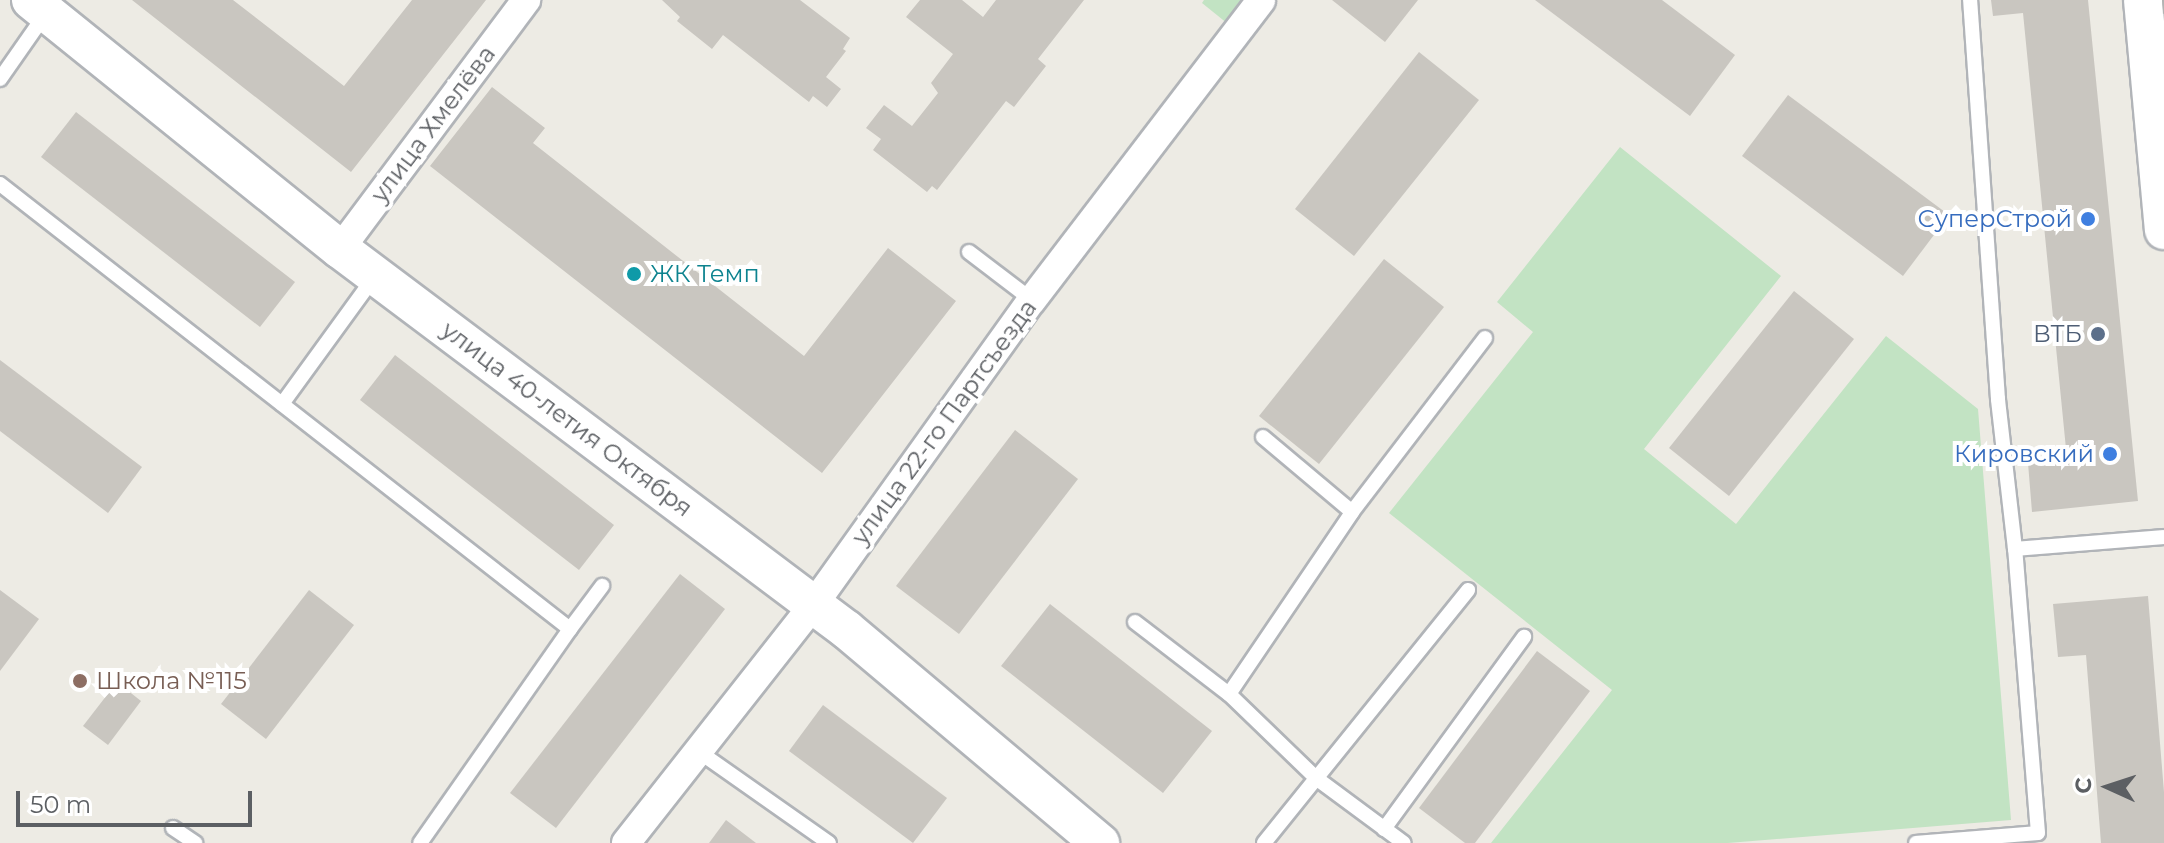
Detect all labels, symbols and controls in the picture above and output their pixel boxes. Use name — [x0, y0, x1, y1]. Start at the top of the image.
street label: улица Хмелёва — [365, 40, 501, 208]
place label: СуперСтрой — [1918, 205, 2072, 233]
marker: СуперСтрой — [2079, 210, 2097, 228]
place label: ЖК Темп — [650, 260, 760, 288]
marker: ЖК Темп — [625, 265, 643, 283]
street label: улица 22-го Партсъезда — [845, 294, 1043, 550]
street label: улица 40-летия Октября — [436, 315, 698, 523]
place label: ВТБ — [2033, 320, 2082, 348]
marker: ВТБ — [2089, 325, 2107, 343]
place label: Кировский — [1954, 440, 2094, 468]
marker: Кировский — [2101, 445, 2119, 463]
place label: Школа №115 — [96, 667, 247, 695]
marker: Школа №115 — [71, 672, 89, 690]
north arrow — [2068, 747, 2148, 827]
scale bar — [20, 775, 256, 825]
text: С — [2070, 777, 2097, 794]
text: 50 m — [30, 790, 91, 819]

